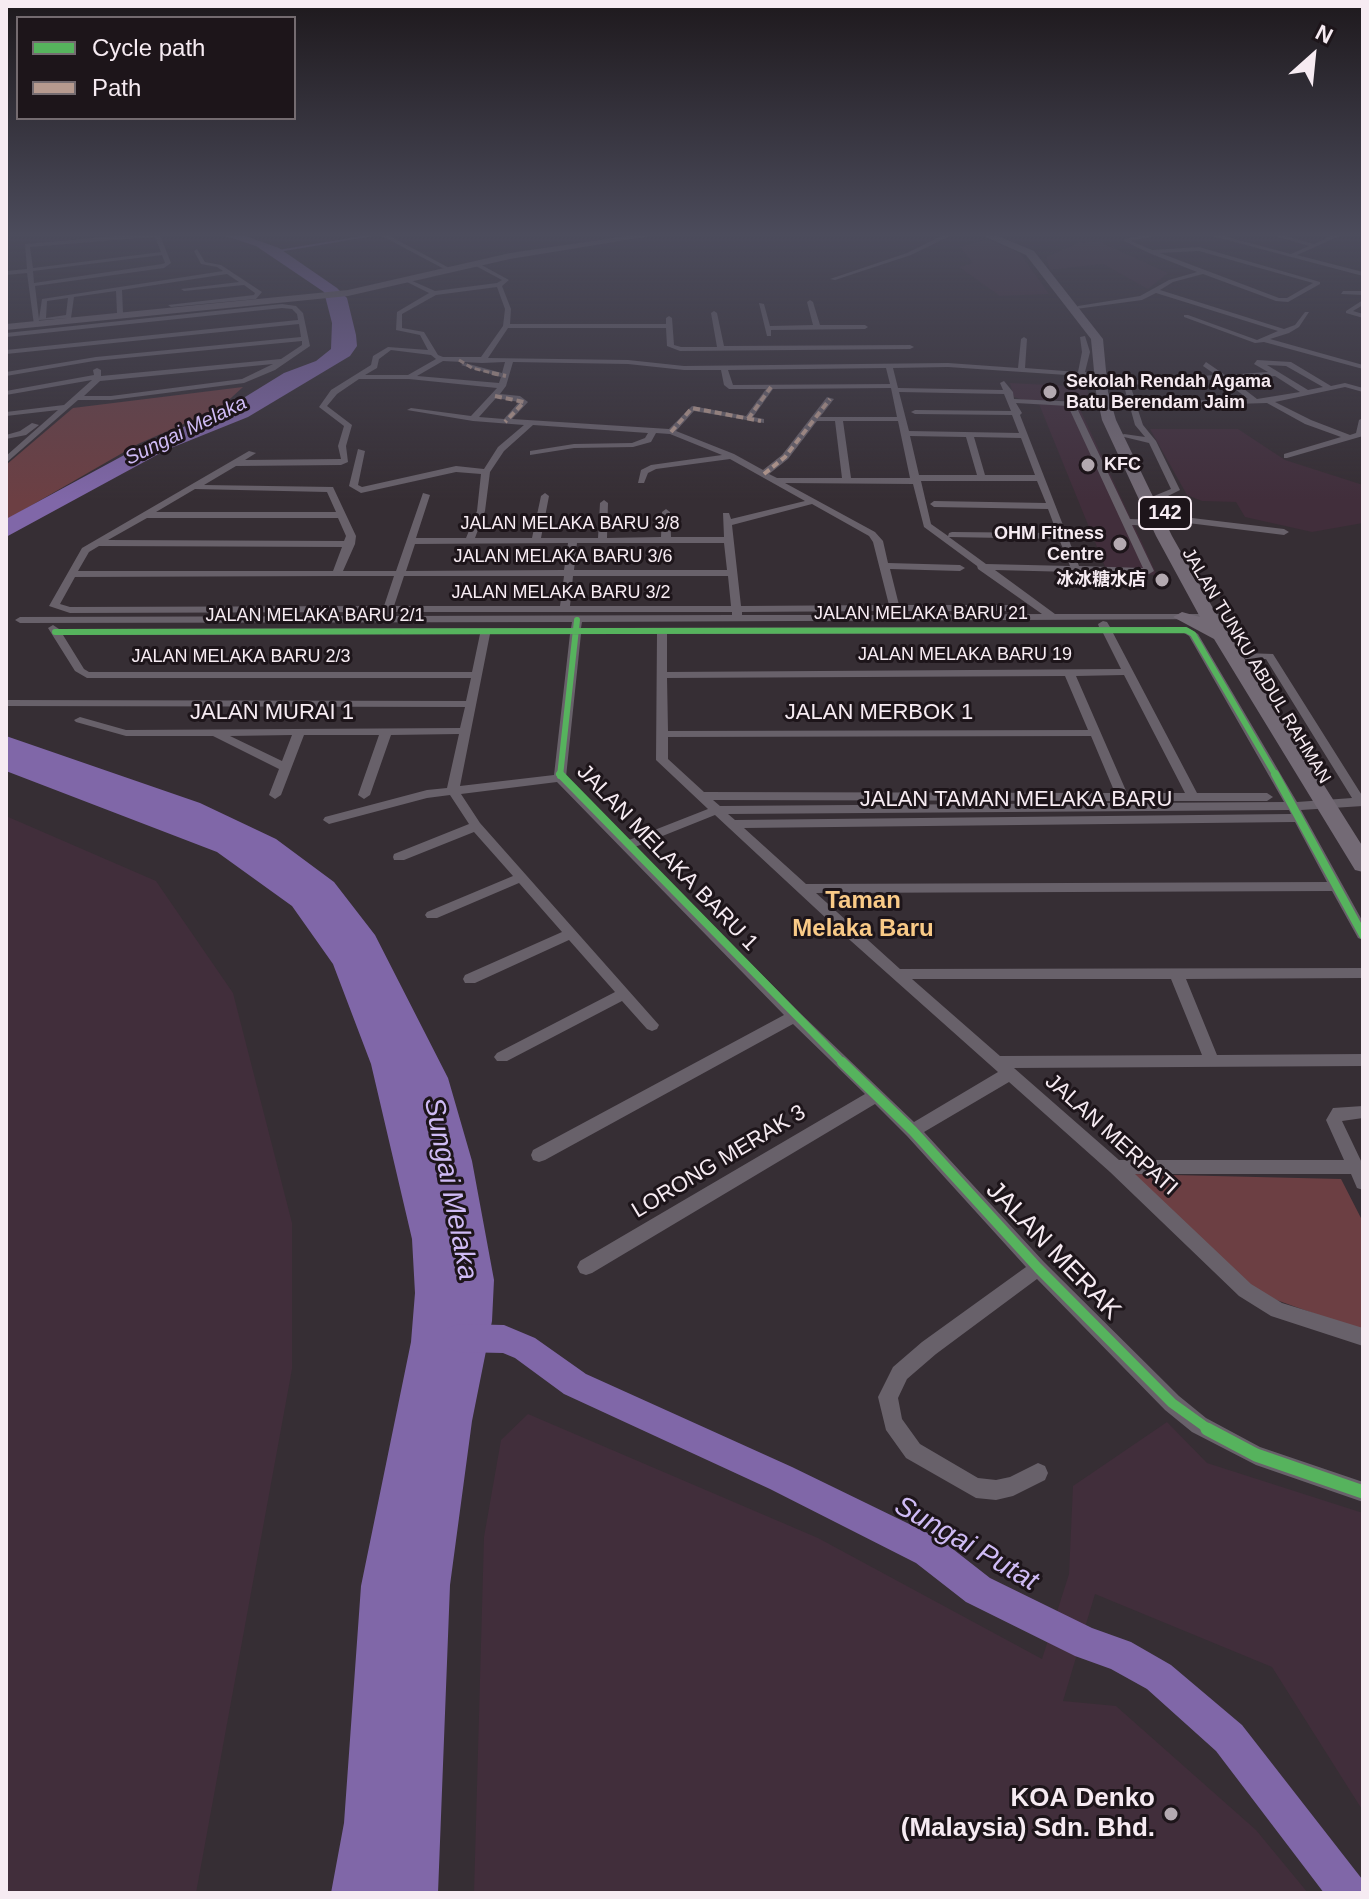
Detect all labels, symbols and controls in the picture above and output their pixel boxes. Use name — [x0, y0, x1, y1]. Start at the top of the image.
legend — [16, 16, 296, 120]
north arrow — [1273, 16, 1353, 96]
text: N — [1311, 19, 1337, 49]
text: Cycle path — [92, 34, 205, 61]
text: Path — [92, 74, 141, 101]
place label: Sekolah Rendah Agama Batu Berendam Jaim — [1066, 371, 1271, 414]
marker: Sekolah Rendah Agama Batu Berendam Jaim — [1041, 383, 1059, 401]
water label: Sungai Melaka — [121, 391, 251, 471]
place label: KFC — [1104, 454, 1141, 476]
marker: KFC — [1079, 456, 1097, 474]
road number: 142 — [1139, 497, 1191, 529]
street label: JALAN MELAKA BARU 3/8 — [460, 513, 680, 535]
place label: OHM Fitness Centre — [994, 523, 1104, 566]
marker: OHM Fitness Centre — [1111, 535, 1129, 553]
street label: JALAN TUNKU ABDUL RAHMAN — [1177, 544, 1335, 788]
street label: JALAN MELAKA BARU 3/6 — [453, 546, 673, 568]
place label: 冰冰糖水店 — [1056, 569, 1146, 591]
marker: 冰冰糖水店 — [1153, 571, 1171, 589]
street label: JALAN MELAKA BARU 3/2 — [451, 582, 671, 604]
street label: JALAN MELAKA BARU 21 — [814, 603, 1028, 625]
street label: JALAN MELAKA BARU 2/1 — [205, 605, 425, 627]
street label: JALAN MELAKA BARU 19 — [858, 644, 1072, 666]
street label: JALAN MELAKA BARU 2/3 — [131, 646, 351, 668]
street label: JALAN MURAI 1 — [190, 700, 354, 726]
street label: JALAN MERBOK 1 — [785, 700, 973, 726]
street label: JALAN MELAKA BARU 1 — [571, 759, 763, 957]
street label: JALAN TAMAN MELAKA BARU — [860, 787, 1172, 813]
district label: Taman Melaka Baru — [792, 887, 934, 943]
street label: JALAN MERPATI — [1039, 1069, 1183, 1201]
water label: Sungai Melaka — [416, 1095, 484, 1283]
street label: LORONG MERAK 3 — [627, 1100, 811, 1224]
street label: JALAN MERAK — [979, 1175, 1127, 1327]
water label: Sungai Putat — [888, 1489, 1044, 1599]
place label: KOA Denko (Malaysia) Sdn. Bhd. — [901, 1783, 1155, 1844]
marker: KOA Denko (Malaysia) Sdn. Bhd. — [1162, 1805, 1180, 1823]

